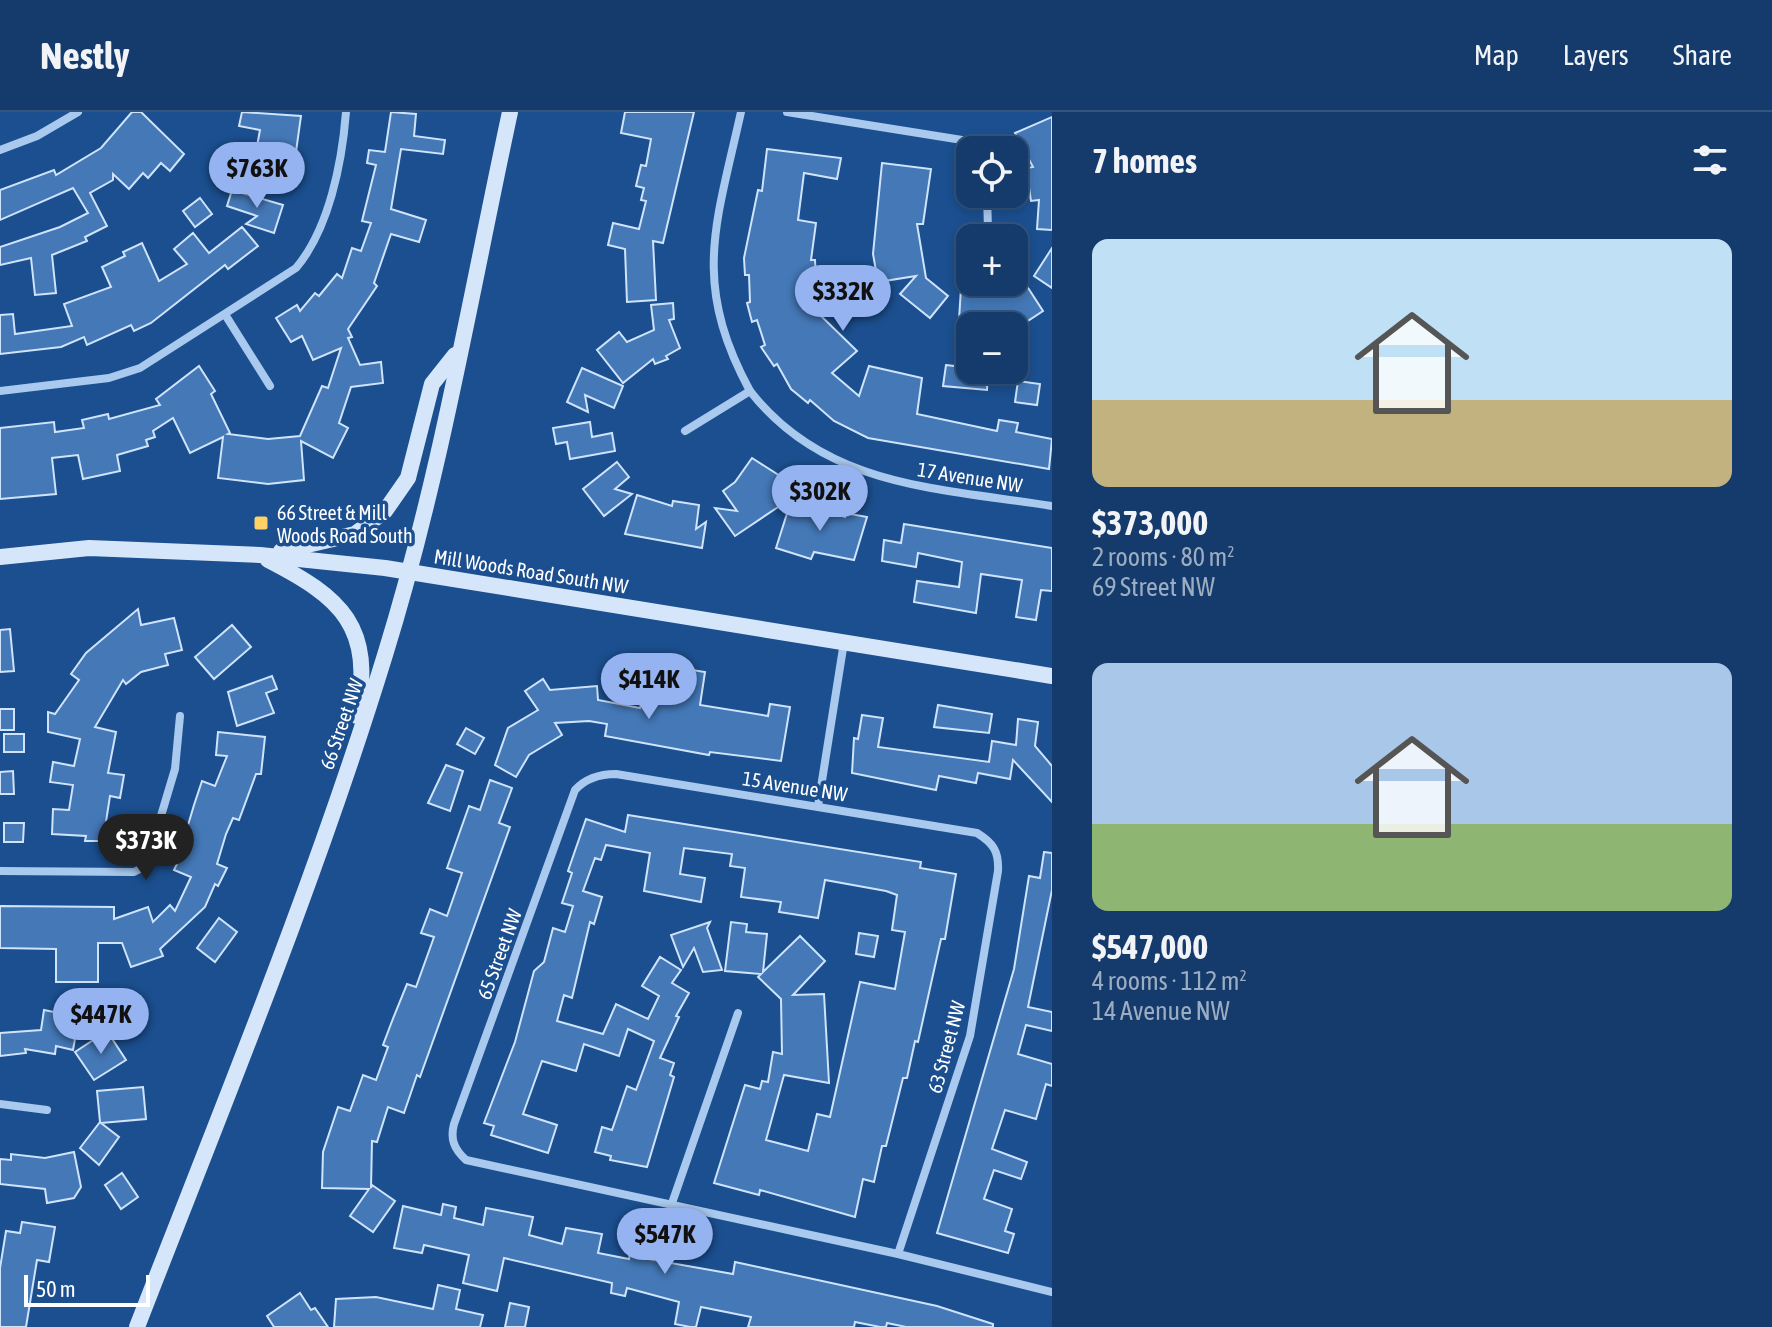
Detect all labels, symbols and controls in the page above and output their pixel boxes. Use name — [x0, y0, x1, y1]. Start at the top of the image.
text: Nestly — [40, 34, 129, 77]
text: Map — [1474, 39, 1519, 71]
text: Layers — [1563, 39, 1629, 71]
text: Share — [1673, 39, 1732, 71]
map controls — [956, 136, 1028, 384]
button: locate — [956, 136, 1028, 208]
icon: filters — [1688, 138, 1732, 182]
text: 7 homes — [1092, 141, 1197, 180]
pin: $763K — [201, 142, 313, 210]
text: $763K — [227, 153, 287, 183]
button: + — [956, 224, 1028, 296]
pin: $332K — [787, 265, 899, 333]
text: $332K — [813, 276, 873, 306]
icon: home — [1340, 291, 1484, 435]
button: − — [956, 312, 1028, 384]
street label: 17 Avenue NW — [916, 457, 1025, 497]
pin: $302K — [764, 465, 876, 533]
text: $302K — [790, 476, 850, 506]
place label: 66 Street & Mill Woods Road South — [277, 501, 413, 547]
text: $373,000 — [1092, 503, 1208, 542]
marker: 66 Street & Mill Woods Road South — [252, 514, 270, 532]
text: 2 rooms · 80 m² — [1092, 542, 1234, 572]
street label: Mill Woods Road South NW — [432, 544, 630, 598]
text: 69 Street NW — [1092, 572, 1215, 602]
pin: $414K — [593, 653, 705, 721]
text: $414K — [619, 664, 679, 694]
street label: 66 Street NW — [315, 675, 367, 772]
icon: home — [1340, 715, 1484, 859]
street label: 15 Avenue NW — [741, 766, 850, 806]
pin: $373K — [90, 814, 202, 882]
text: $373K — [116, 825, 176, 855]
street label: 65 Street NW — [472, 905, 526, 1002]
text: $547,000 — [1092, 927, 1208, 966]
text: 4 rooms · 112 m² — [1092, 966, 1247, 996]
pin: $447K — [45, 988, 157, 1056]
text: 14 Avenue NW — [1092, 996, 1230, 1026]
street label: 63 Street NW — [923, 998, 969, 1096]
text: $447K — [71, 999, 131, 1029]
pin: $547K — [609, 1208, 721, 1276]
text: $547K — [635, 1219, 695, 1249]
scale bar — [24, 1271, 150, 1307]
text: 50 m — [36, 1276, 76, 1302]

